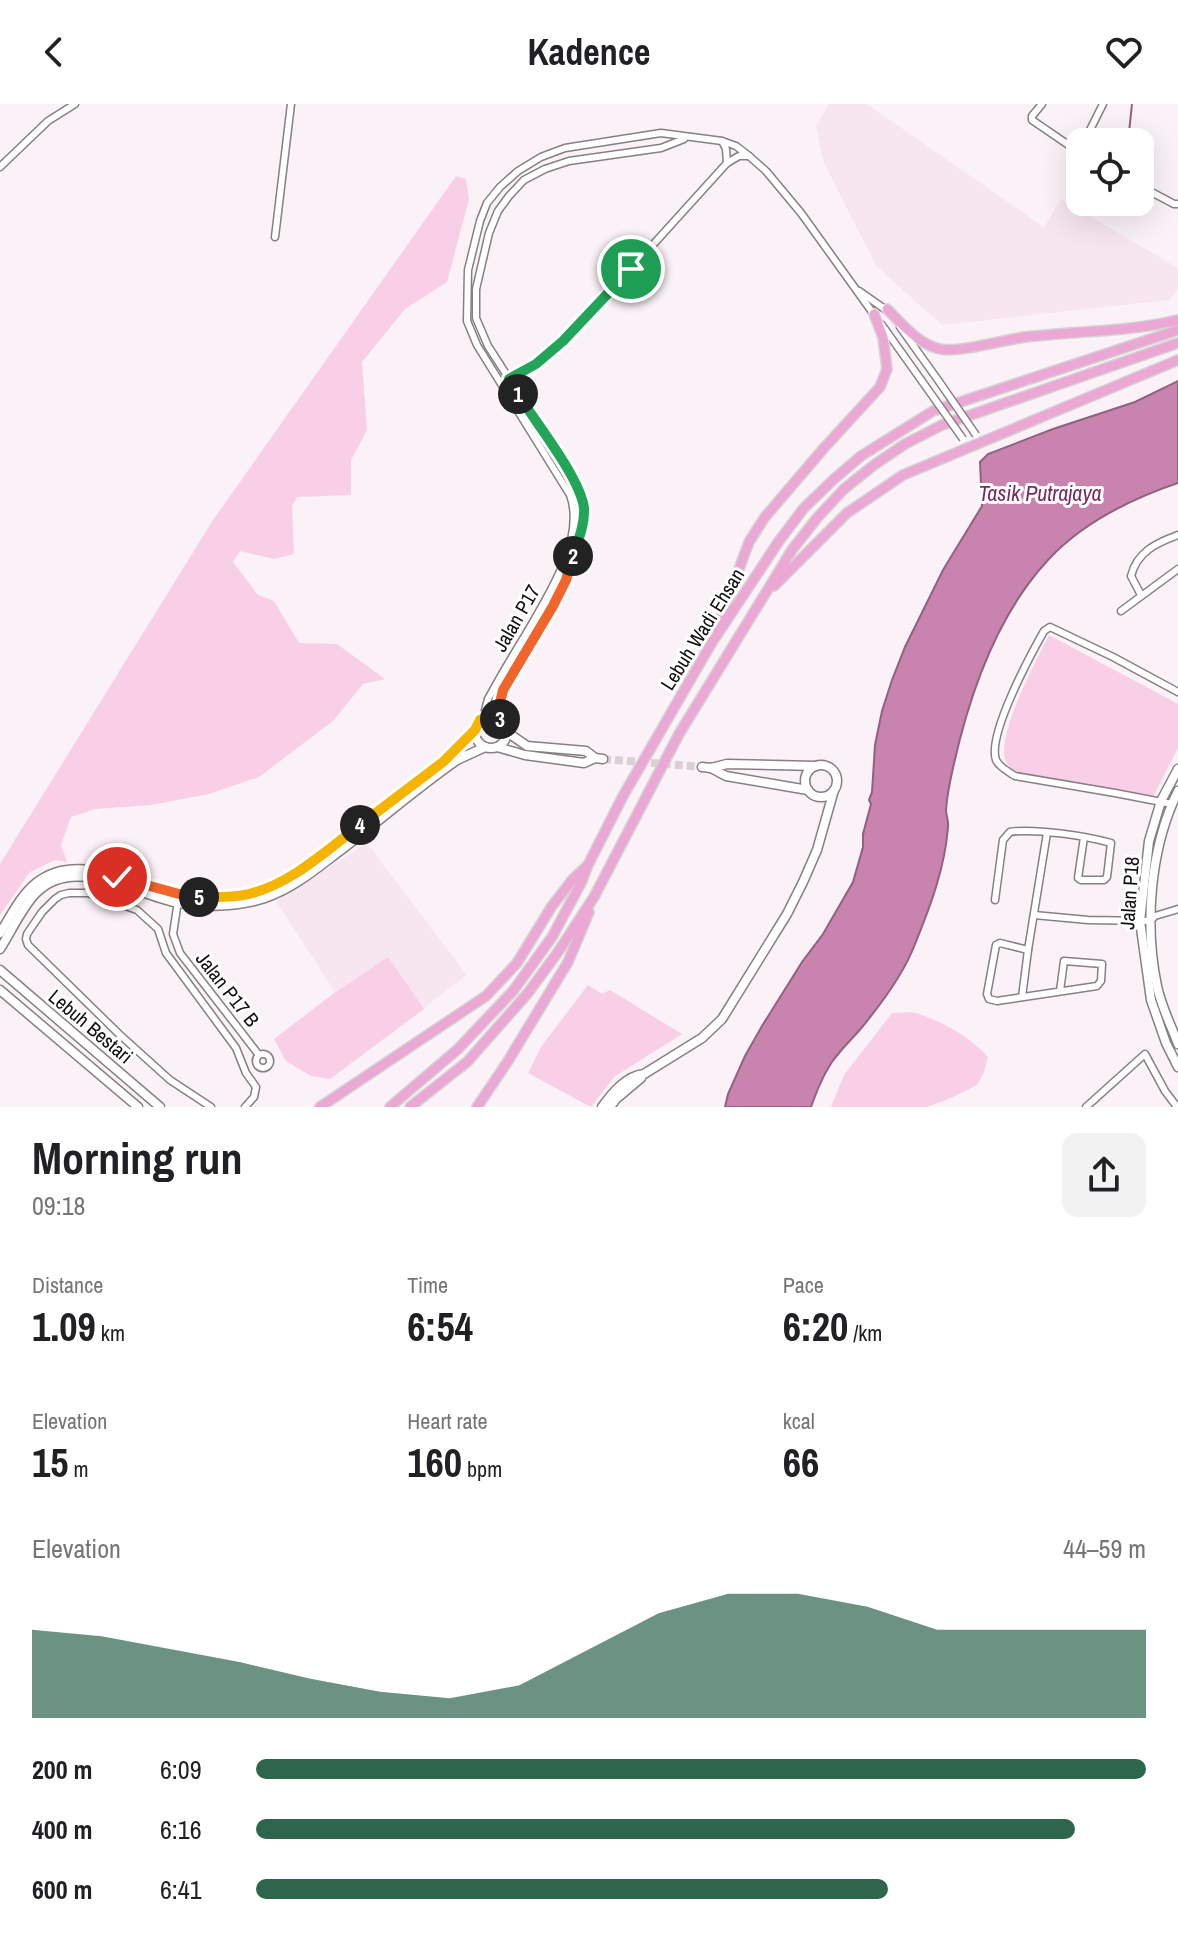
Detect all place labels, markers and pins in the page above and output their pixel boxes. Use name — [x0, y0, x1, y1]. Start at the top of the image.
pin — [597, 235, 665, 303]
pin: 1 — [498, 374, 538, 414]
pin: 2 — [553, 536, 593, 576]
pin: 3 — [480, 699, 520, 739]
pin: 4 — [340, 805, 380, 845]
pin — [83, 843, 151, 911]
pin: 5 — [179, 877, 219, 917]

